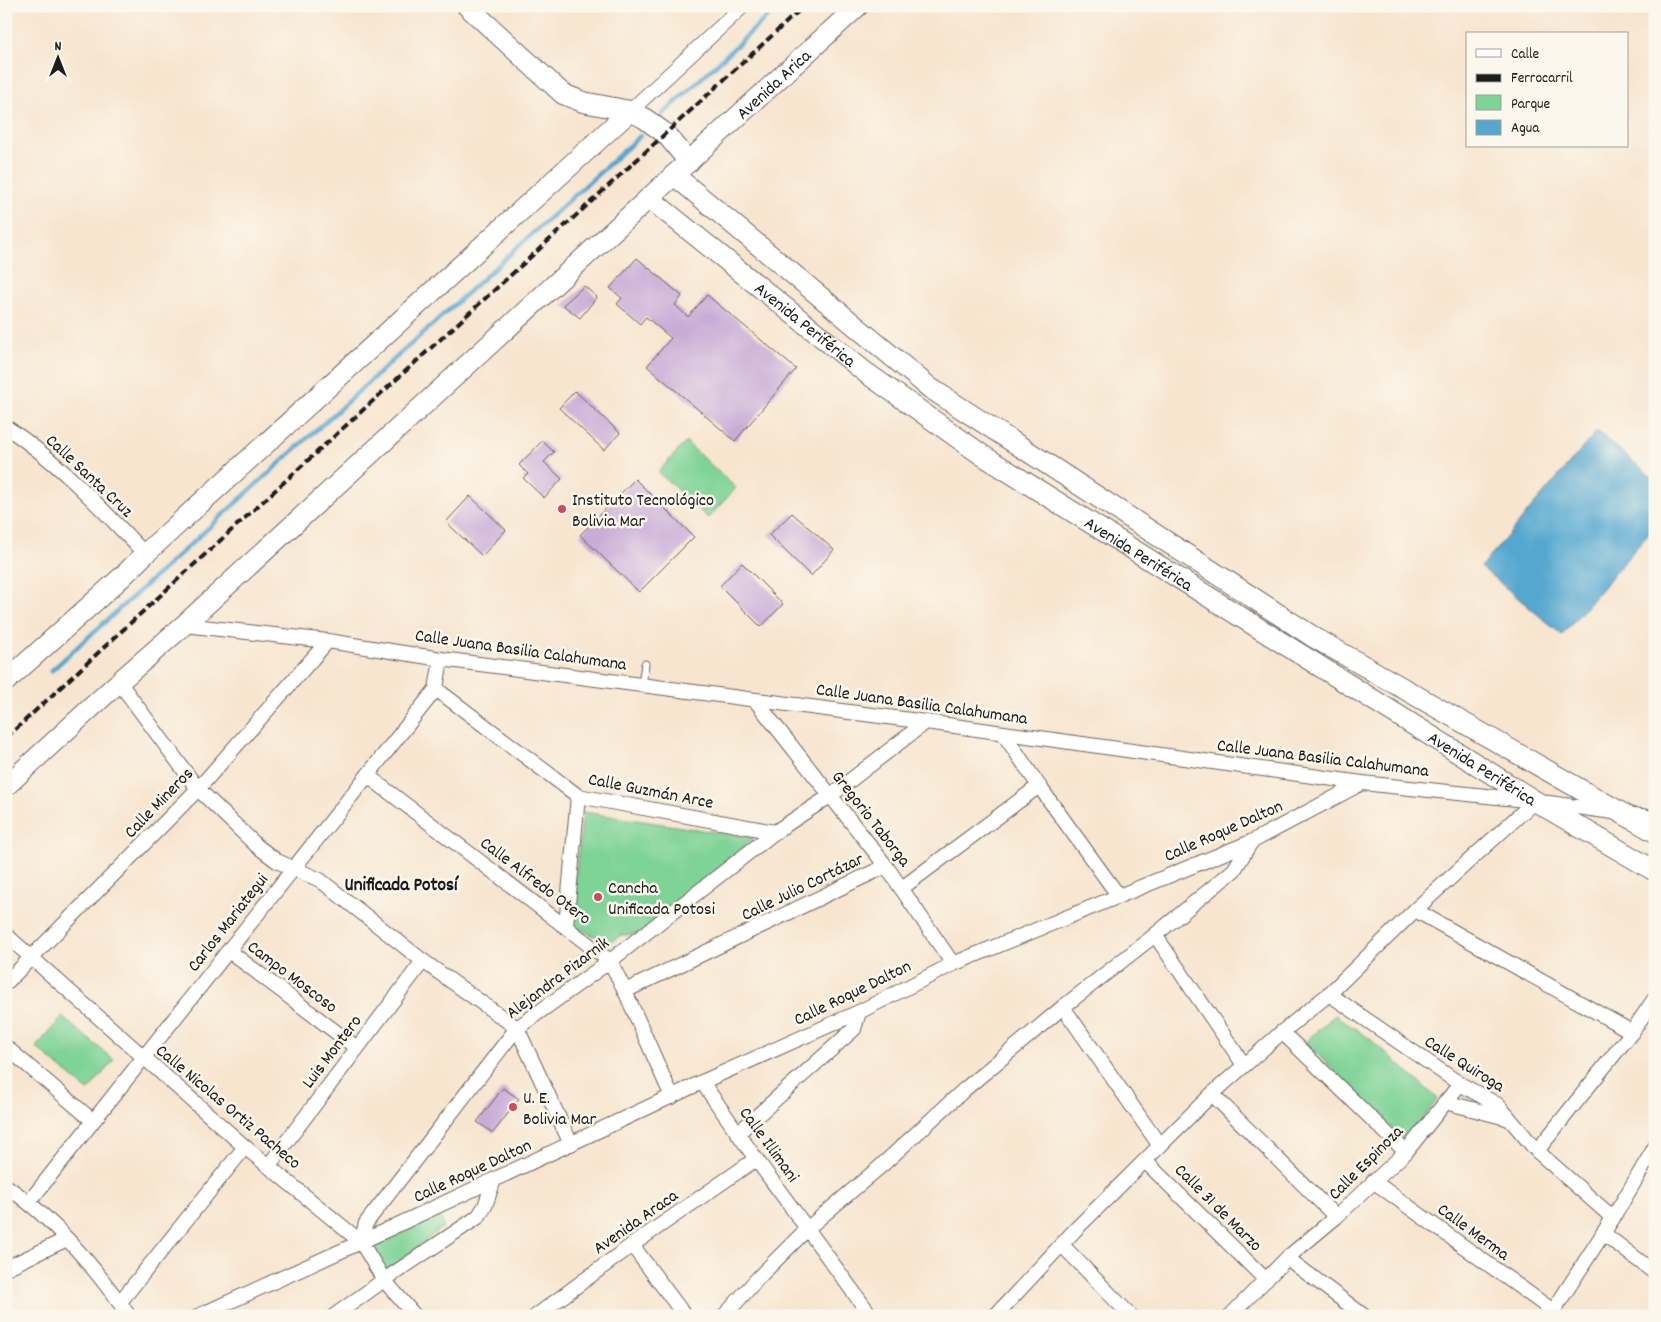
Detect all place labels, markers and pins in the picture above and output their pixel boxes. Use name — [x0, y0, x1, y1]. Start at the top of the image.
place label: Instituto Tecnológico Bolivia Mar — [572, 489, 714, 535]
marker: Instituto Tecnológico Bolivia Mar — [556, 503, 568, 515]
place label: Cancha Unificada Potosi — [608, 877, 715, 923]
marker: Cancha Unificada Potosi — [592, 891, 604, 903]
place label: U. E. Bolivia Mar — [523, 1087, 596, 1133]
marker: U. E. Bolivia Mar — [507, 1101, 519, 1113]

